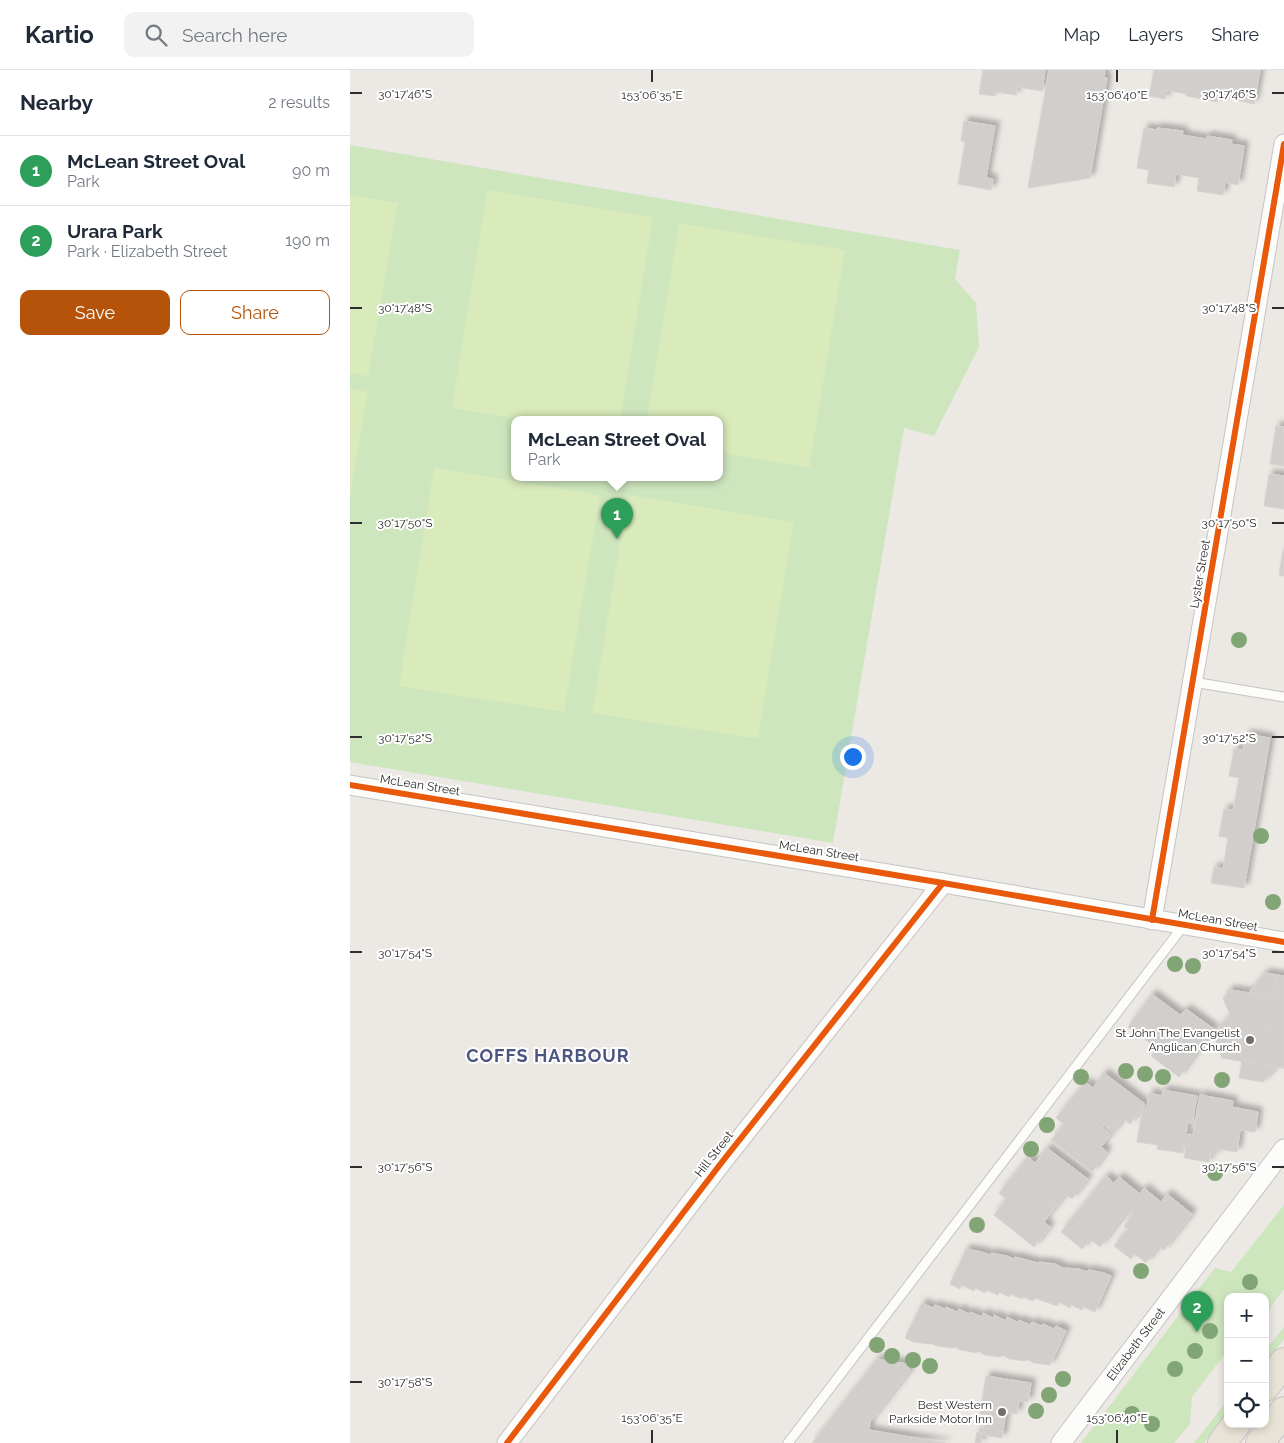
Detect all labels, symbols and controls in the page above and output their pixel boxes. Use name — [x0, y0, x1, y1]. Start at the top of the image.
search box — [124, 12, 474, 57]
text: Kartio — [25, 20, 94, 49]
icon: search — [142, 21, 170, 49]
text: Search here — [182, 24, 287, 46]
text: Map — [1064, 24, 1100, 45]
text: Layers — [1128, 24, 1183, 45]
text: Share — [1211, 24, 1259, 45]
text: 30°17'46"S — [378, 87, 432, 101]
text: 30°17'46"S — [1202, 87, 1256, 101]
text: 153°06'35"E — [621, 88, 683, 102]
text: 153°06'40"E — [1086, 88, 1148, 102]
text: Nearby — [20, 90, 93, 115]
text: 2 results — [268, 93, 330, 112]
text: McLean Street Oval — [67, 150, 245, 172]
text: 1 — [32, 161, 40, 180]
text: 90 m — [292, 161, 330, 180]
text: Park — [67, 172, 100, 191]
text: Urara Park — [67, 220, 163, 242]
text: 2 — [31, 231, 41, 250]
text: 190 m — [285, 231, 330, 250]
text: Park · Elizabeth Street — [67, 242, 227, 261]
button: Save — [20, 290, 170, 335]
button: Share — [180, 290, 330, 335]
text: 30°17'48"S — [378, 301, 432, 315]
text: 30°17'48"S — [1202, 301, 1256, 315]
popup — [511, 416, 723, 481]
text: McLean Street Oval — [528, 428, 706, 450]
text: Park — [528, 450, 561, 469]
pin: 1 — [601, 498, 633, 539]
text: 30°17'50"S — [378, 516, 432, 530]
text: 30°17'50"S — [1202, 516, 1256, 530]
street label: Lyster Street — [1187, 539, 1213, 609]
text: 30°17'52"S — [378, 731, 432, 745]
text: 30°17'52"S — [1202, 731, 1256, 745]
your location — [840, 744, 866, 770]
street label: McLean Street — [379, 772, 461, 798]
street label: McLean Street — [778, 838, 860, 864]
street label: McLean Street — [1177, 906, 1259, 934]
text: 30°17'54"S — [378, 946, 432, 960]
text: 30°17'54"S — [1202, 946, 1256, 960]
place label: St John The Evangelist Anglican Church — [1115, 1026, 1240, 1054]
marker: St John The Evangelist Anglican Church — [1244, 1034, 1256, 1046]
district label: COFFS HARBOUR — [466, 1045, 630, 1066]
street label: Hill Street — [692, 1128, 736, 1180]
text: 30°17'56"S — [378, 1160, 432, 1174]
text: 30°17'56"S — [1202, 1160, 1256, 1174]
pin: 2 — [1181, 1291, 1213, 1332]
map controls — [1224, 1293, 1269, 1428]
button: + — [1224, 1293, 1269, 1338]
street label: Elizabeth Street — [1104, 1305, 1168, 1383]
button: − — [1224, 1338, 1269, 1383]
text: 30°17'58"S — [378, 1375, 432, 1389]
button: locate — [1224, 1383, 1269, 1428]
place label: Best Western Parkside Motor Inn — [889, 1398, 992, 1426]
marker: Best Western Parkside Motor Inn — [996, 1406, 1008, 1418]
text: 153°06'35"E — [621, 1411, 683, 1425]
text: 153°06'40"E — [1086, 1411, 1148, 1425]

